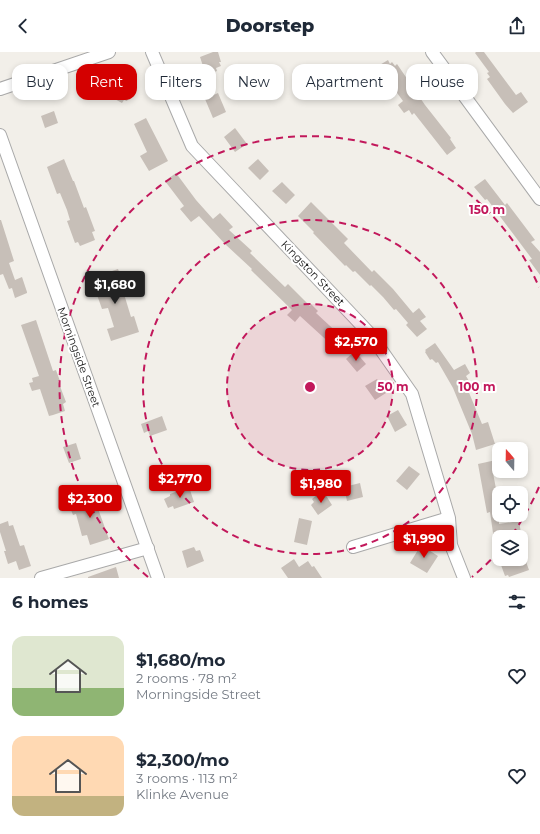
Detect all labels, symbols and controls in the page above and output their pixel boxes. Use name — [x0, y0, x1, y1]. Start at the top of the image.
icon: back — [12, 15, 34, 37]
text: Doorstep — [226, 15, 314, 37]
icon: share — [506, 15, 528, 37]
chip: Buy — [12, 64, 68, 100]
chip: Rent — [76, 64, 137, 100]
chip: Filters — [145, 64, 216, 100]
chip: New — [224, 64, 284, 100]
chip: Apartment — [292, 64, 398, 100]
chip: House — [406, 64, 478, 100]
text: 150 m — [469, 202, 505, 217]
street label: Kingston Street — [278, 237, 348, 309]
pin: $1,680 — [82, 271, 148, 305]
text: $1,680 — [94, 276, 136, 292]
street label: Morningside Street — [54, 305, 104, 410]
pin: $2,570 — [323, 328, 389, 362]
text: $2,570 — [334, 333, 378, 349]
text: 50 m — [377, 379, 409, 394]
text: 100 m — [459, 379, 495, 394]
centre of rings — [303, 380, 317, 394]
north arrow — [492, 442, 528, 478]
map controls — [492, 442, 528, 566]
pin: $2,770 — [147, 465, 213, 499]
text: $2,770 — [158, 470, 202, 486]
pin: $1,980 — [288, 470, 354, 504]
text: $1,980 — [300, 475, 342, 491]
pin: $2,300 — [57, 485, 123, 519]
button: locate — [492, 486, 528, 522]
text: $2,300 — [68, 490, 112, 506]
pin: $1,990 — [391, 525, 457, 559]
text: $1,990 — [403, 530, 445, 546]
button: layers — [492, 530, 528, 566]
icon: filters — [506, 591, 528, 613]
text: 6 homes — [12, 592, 88, 612]
text: $1,680/mo — [136, 650, 225, 670]
icon: home — [44, 652, 92, 700]
icon: heart — [506, 665, 528, 687]
text: 2 rooms · 78 m² — [136, 670, 237, 686]
text: Morningside Street — [136, 686, 261, 702]
text: $2,300/mo — [136, 750, 229, 770]
icon: home — [44, 752, 92, 800]
icon: heart — [506, 765, 528, 787]
text: 3 rooms · 113 m² — [136, 770, 238, 786]
text: Klinke Avenue — [136, 786, 229, 802]

